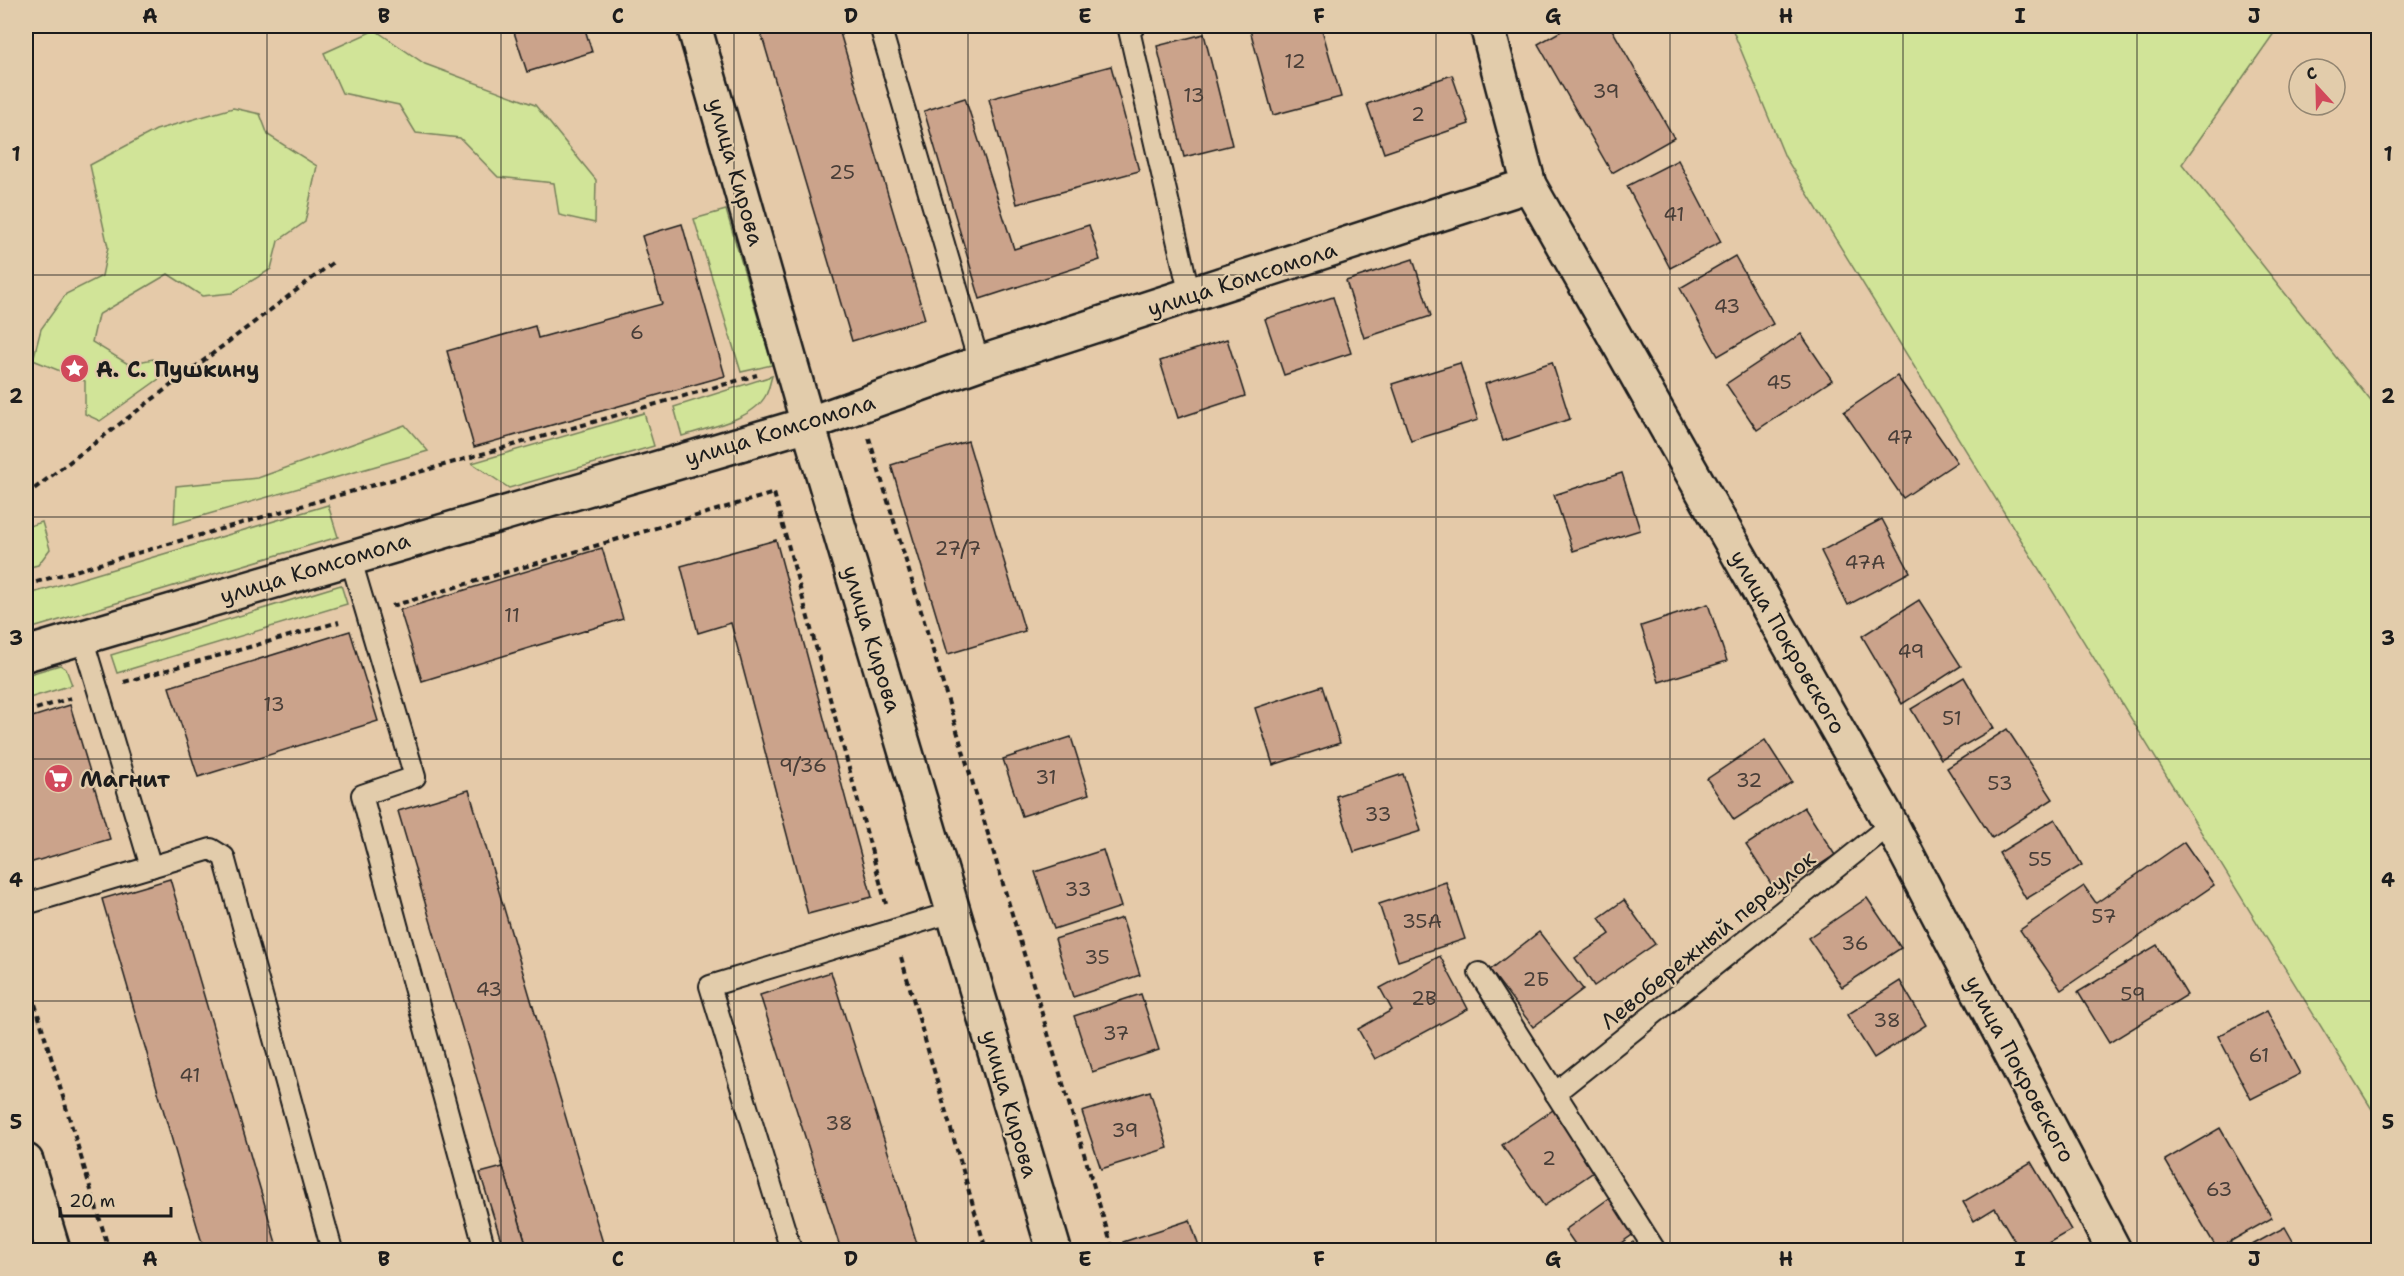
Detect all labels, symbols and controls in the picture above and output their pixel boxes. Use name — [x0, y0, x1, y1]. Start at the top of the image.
text: A — [142, 3, 158, 29]
text: B — [378, 3, 390, 29]
text: C — [612, 3, 624, 29]
text: D — [844, 3, 858, 29]
text: E — [1078, 3, 1092, 29]
text: F — [1313, 3, 1325, 29]
text: G — [1545, 3, 1561, 29]
text: H — [1779, 3, 1793, 29]
text: I — [2014, 3, 2026, 29]
text: J — [2248, 3, 2261, 29]
house number: 12 — [1284, 48, 1306, 74]
north arrow — [2287, 57, 2347, 117]
text: С — [2303, 62, 2320, 85]
house number: 39 — [1593, 78, 1619, 104]
house number: 13 — [1183, 82, 1205, 108]
street label: улица Кирова — [701, 95, 771, 250]
house number: 2 — [1411, 101, 1425, 127]
text: 1 — [11, 141, 21, 167]
text: 1 — [2383, 141, 2393, 167]
house number: 25 — [829, 159, 855, 185]
house number: 41 — [1663, 201, 1685, 227]
street label: улица Комсомола — [1144, 235, 1341, 323]
house number: 43 — [1714, 293, 1740, 319]
house number: 6 — [630, 319, 644, 345]
place icon: А. С. Пушкину — [59, 353, 91, 385]
place label: А. С. Пушкину — [96, 355, 259, 384]
house number: 45 — [1766, 369, 1792, 395]
text: 2 — [9, 383, 23, 409]
text: 2 — [2381, 383, 2395, 409]
street label: улица Комсомола — [681, 387, 879, 473]
house number: 47 — [1887, 424, 1913, 450]
street label: улица Комсомола — [216, 525, 414, 611]
house number: 27/7 — [935, 535, 981, 561]
street label: улица Покровского — [1723, 545, 1853, 739]
house number: 47А — [1844, 549, 1886, 575]
street label: улица Кирова — [836, 562, 908, 717]
house number: 11 — [504, 602, 520, 628]
text: 3 — [9, 625, 23, 651]
text: 3 — [2381, 625, 2395, 651]
house number: 49 — [1897, 638, 1925, 664]
house number: 13 — [263, 691, 285, 717]
house number: 51 — [1942, 705, 1962, 731]
house number: 9/36 — [779, 752, 827, 778]
supermarket icon: Магнит — [43, 763, 75, 795]
house number: 31 — [1035, 764, 1057, 790]
place label: Магнит — [80, 765, 171, 794]
house number: 32 — [1736, 767, 1762, 793]
house number: 53 — [1987, 770, 2013, 796]
house number: 33 — [1365, 801, 1391, 827]
street label: Левобережный переулок — [1594, 844, 1822, 1036]
house number: 55 — [2028, 846, 2052, 872]
text: 4 — [9, 867, 23, 893]
text: 4 — [2381, 867, 2395, 893]
house number: 33 — [1065, 876, 1091, 902]
house number: 57 — [2091, 903, 2117, 929]
house number: 35А — [1402, 908, 1442, 934]
house number: 36 — [1841, 930, 1869, 956]
house number: 35 — [1084, 944, 1110, 970]
house number: 2Б — [1522, 966, 1550, 992]
street label: улица Покровского — [1958, 970, 2082, 1168]
house number: 43 — [476, 976, 502, 1002]
house number: 59 — [2120, 981, 2146, 1007]
house number: 2В — [1411, 985, 1437, 1011]
house number: 38 — [1873, 1007, 1901, 1033]
house number: 37 — [1103, 1020, 1129, 1046]
street label: улица Кирова — [975, 1027, 1045, 1182]
house number: 61 — [2249, 1042, 2269, 1068]
house number: 41 — [179, 1062, 201, 1088]
text: 5 — [10, 1109, 22, 1135]
text: 5 — [2382, 1109, 2394, 1135]
house number: 38 — [825, 1110, 853, 1136]
house number: 39 — [1112, 1117, 1138, 1143]
house number: 2 — [1542, 1145, 1556, 1171]
house number: 63 — [2206, 1176, 2232, 1202]
scale bar — [60, 1180, 171, 1218]
text: 20 m — [69, 1189, 115, 1213]
text: A — [142, 1246, 158, 1272]
text: B — [378, 1246, 390, 1272]
text: C — [612, 1246, 624, 1272]
text: D — [844, 1246, 858, 1272]
text: E — [1078, 1246, 1092, 1272]
text: F — [1313, 1246, 1325, 1272]
text: G — [1545, 1246, 1561, 1272]
text: H — [1779, 1246, 1793, 1272]
text: I — [2014, 1246, 2026, 1272]
text: J — [2248, 1246, 2261, 1272]

